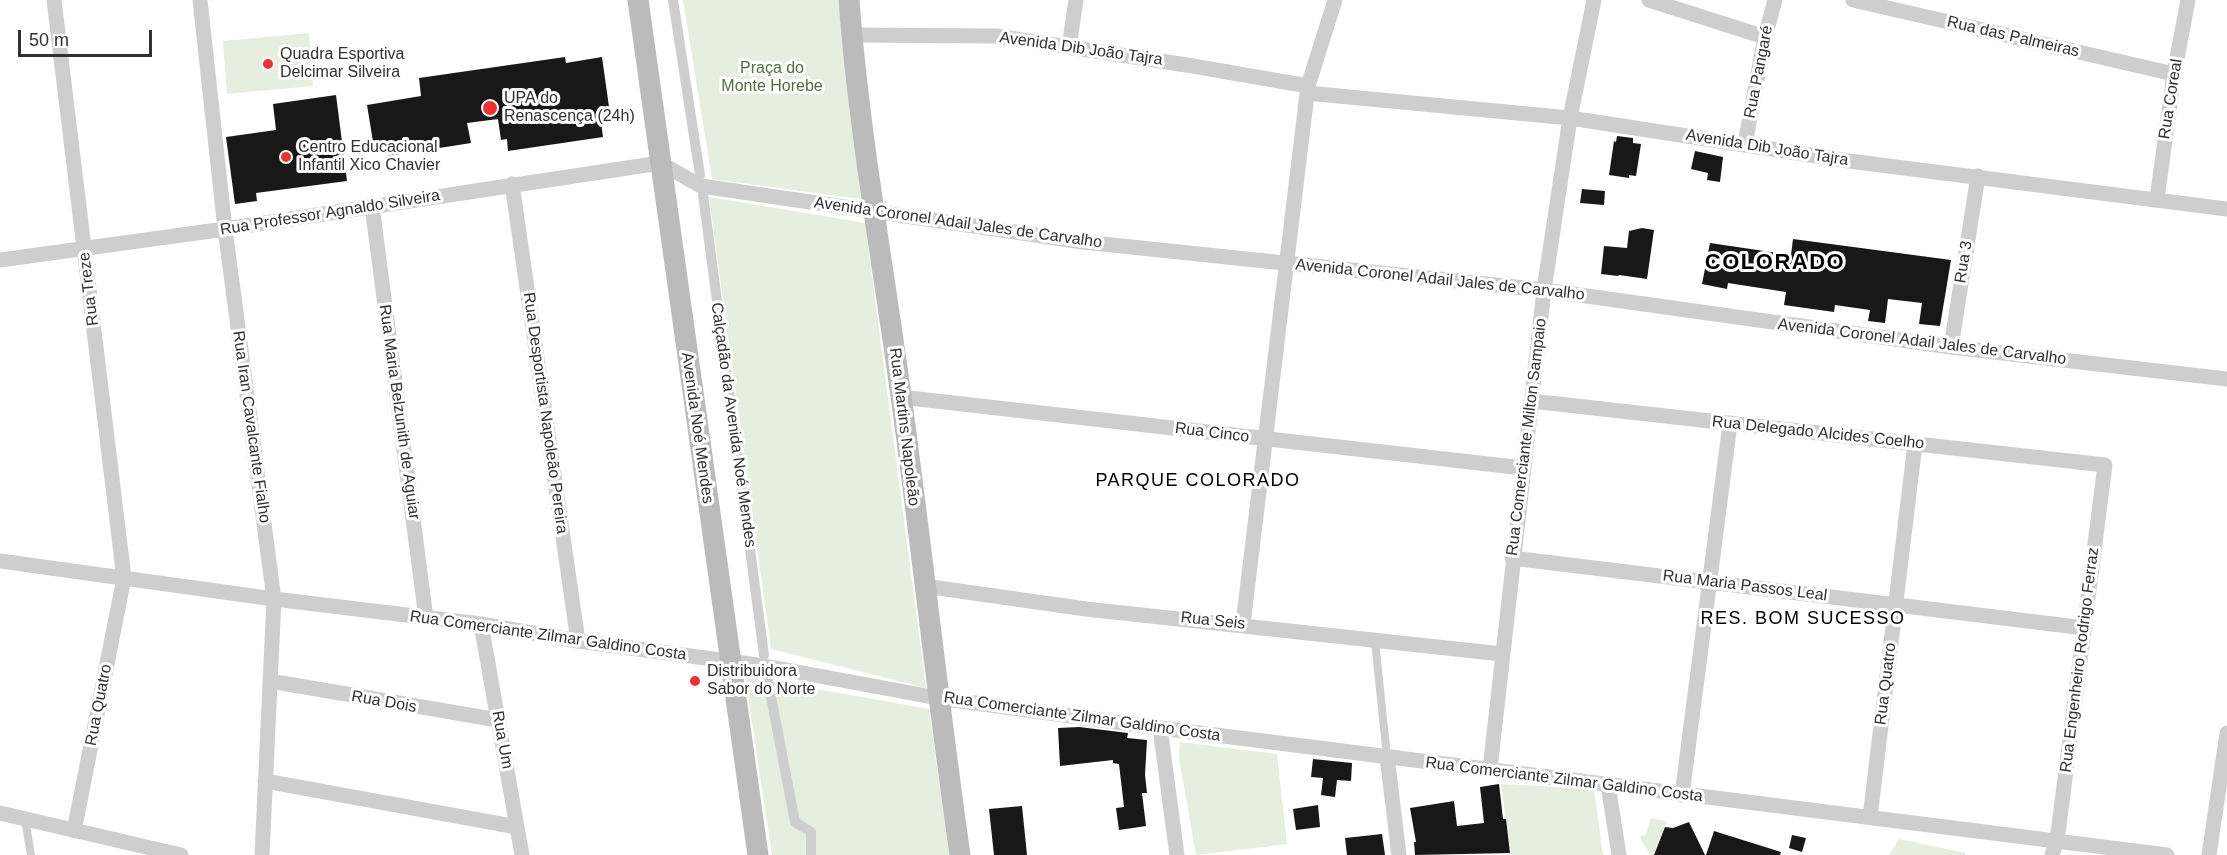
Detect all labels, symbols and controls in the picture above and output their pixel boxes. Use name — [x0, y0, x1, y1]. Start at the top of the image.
street label: Rua das Palmeiras — [1945, 12, 2081, 62]
scale bar — [21, 18, 154, 56]
street label: Rua Pangaré — [1741, 24, 1777, 120]
street label: Avenida Dib João Tajra — [998, 28, 1164, 70]
text: 50 m — [29, 30, 69, 50]
place label: Quadra Esportiva Delcimar Silveira — [280, 45, 405, 83]
marker: Quadra Esportiva Delcimar Silveira — [261, 57, 275, 71]
street label: Rua Coreal — [2155, 58, 2187, 140]
park label: Praça do Monte Horebe — [721, 59, 823, 97]
place label: UPA do Renascença (24h) — [504, 89, 635, 127]
marker: UPA do Renascença (24h) — [481, 99, 499, 117]
street label: Avenida Dib João Tajra — [1684, 126, 1850, 170]
place label: Centro Educacional Infantil Xico Chavier — [298, 138, 440, 176]
marker: Centro Educacional Infantil Xico Chavier — [279, 150, 293, 164]
street label: Rua Professor Agnaldo Silveira — [219, 186, 441, 240]
street label: Avenida Coronel Adail Jales de Carvalho — [813, 193, 1103, 253]
street label: Rua 3 — [1951, 239, 1977, 285]
district label: COLORADO — [1705, 250, 1845, 276]
street label: Rua Treze — [75, 251, 103, 327]
street label: Avenida Coronel Adail Jales de Carvalho — [1295, 255, 1585, 305]
street label: Rua Desportista Napoleão Pereira — [519, 291, 571, 535]
street label: Calçadão da Avenida Noé Mendes — [706, 301, 760, 549]
street label: Rua Maria Belzunith de Aguiar — [374, 303, 424, 521]
street label: Avenida Coronel Adail Jales de Carvalho — [1777, 315, 2067, 369]
street label: Rua Comerciante Milton Sampaio — [1503, 317, 1551, 557]
street label: Rua Iran Cavalcante Fialho — [228, 330, 274, 524]
street label: Rua Martins Napoleão — [885, 347, 923, 507]
street label: Avenida Noé Mendes — [677, 351, 717, 505]
street label: Rua Delegado Alcides Coelho — [1711, 412, 1925, 454]
street label: Rua Cinco — [1174, 419, 1250, 447]
district label: PARQUE COLORADO — [1095, 470, 1301, 492]
street label: Rua Engenheiro Rodrigo Ferraz — [2057, 546, 2103, 774]
street label: Rua Maria Passos Leal — [1662, 566, 1828, 606]
street label: Rua Comerciante Zilmar Galdino Costa — [408, 607, 688, 665]
street label: Rua Seis — [1180, 608, 1246, 634]
district label: RES. BOM SUCESSO — [1700, 608, 1906, 630]
street label: Rua Quatro — [1871, 642, 1901, 726]
place label: Distribuidora Sabor do Norte — [707, 662, 816, 700]
street label: Rua Quatro — [82, 663, 116, 747]
marker: Distribuidora Sabor do Norte — [688, 674, 702, 688]
street label: Rua Dois — [350, 687, 418, 717]
street label: Rua Comerciante Zilmar Galdino Costa — [942, 688, 1222, 746]
street label: Rua Um — [487, 709, 517, 771]
street label: Rua Comerciante Zilmar Galdino Costa — [1424, 753, 1704, 807]

